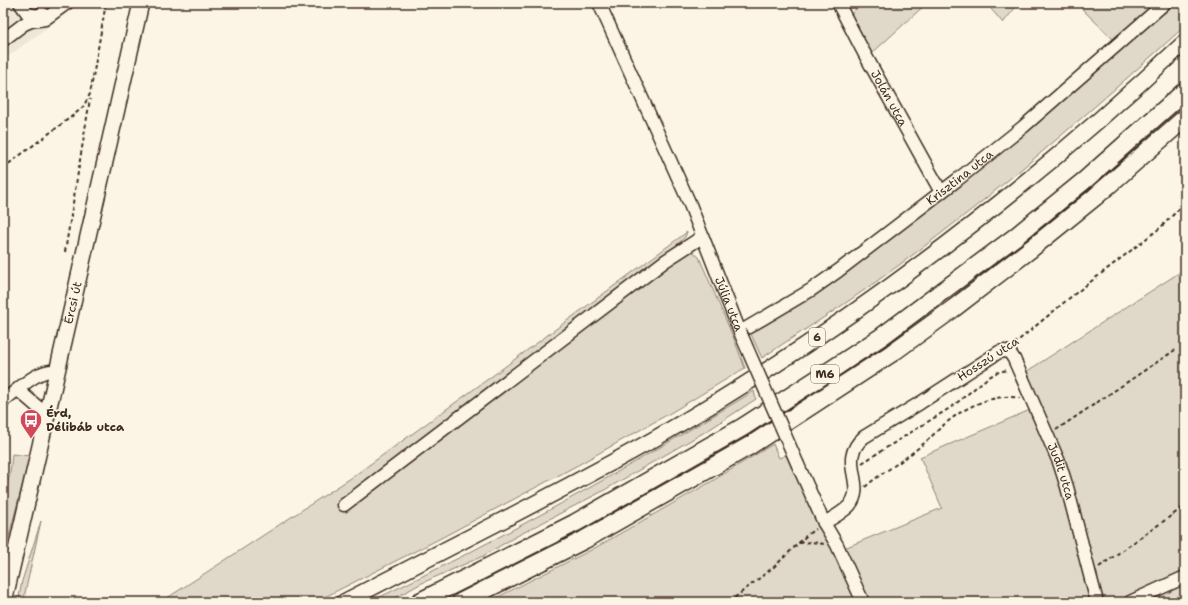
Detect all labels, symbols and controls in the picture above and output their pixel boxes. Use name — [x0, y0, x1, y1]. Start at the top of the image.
street label: Jolán utca — [867, 67, 911, 130]
street label: Krisztina utca — [923, 146, 997, 209]
street label: Júlia utca — [711, 274, 747, 334]
street label: Ercsi út — [60, 280, 85, 326]
road number: 6 — [809, 328, 825, 346]
street label: Hosszú utca — [954, 333, 1022, 385]
road number: M6 — [811, 365, 839, 383]
place label: Érd, Délibáb utca — [46, 405, 125, 435]
bus stop icon: Érd, Délibáb utca — [18, 407, 44, 440]
street label: Judit utca — [1044, 440, 1078, 502]

